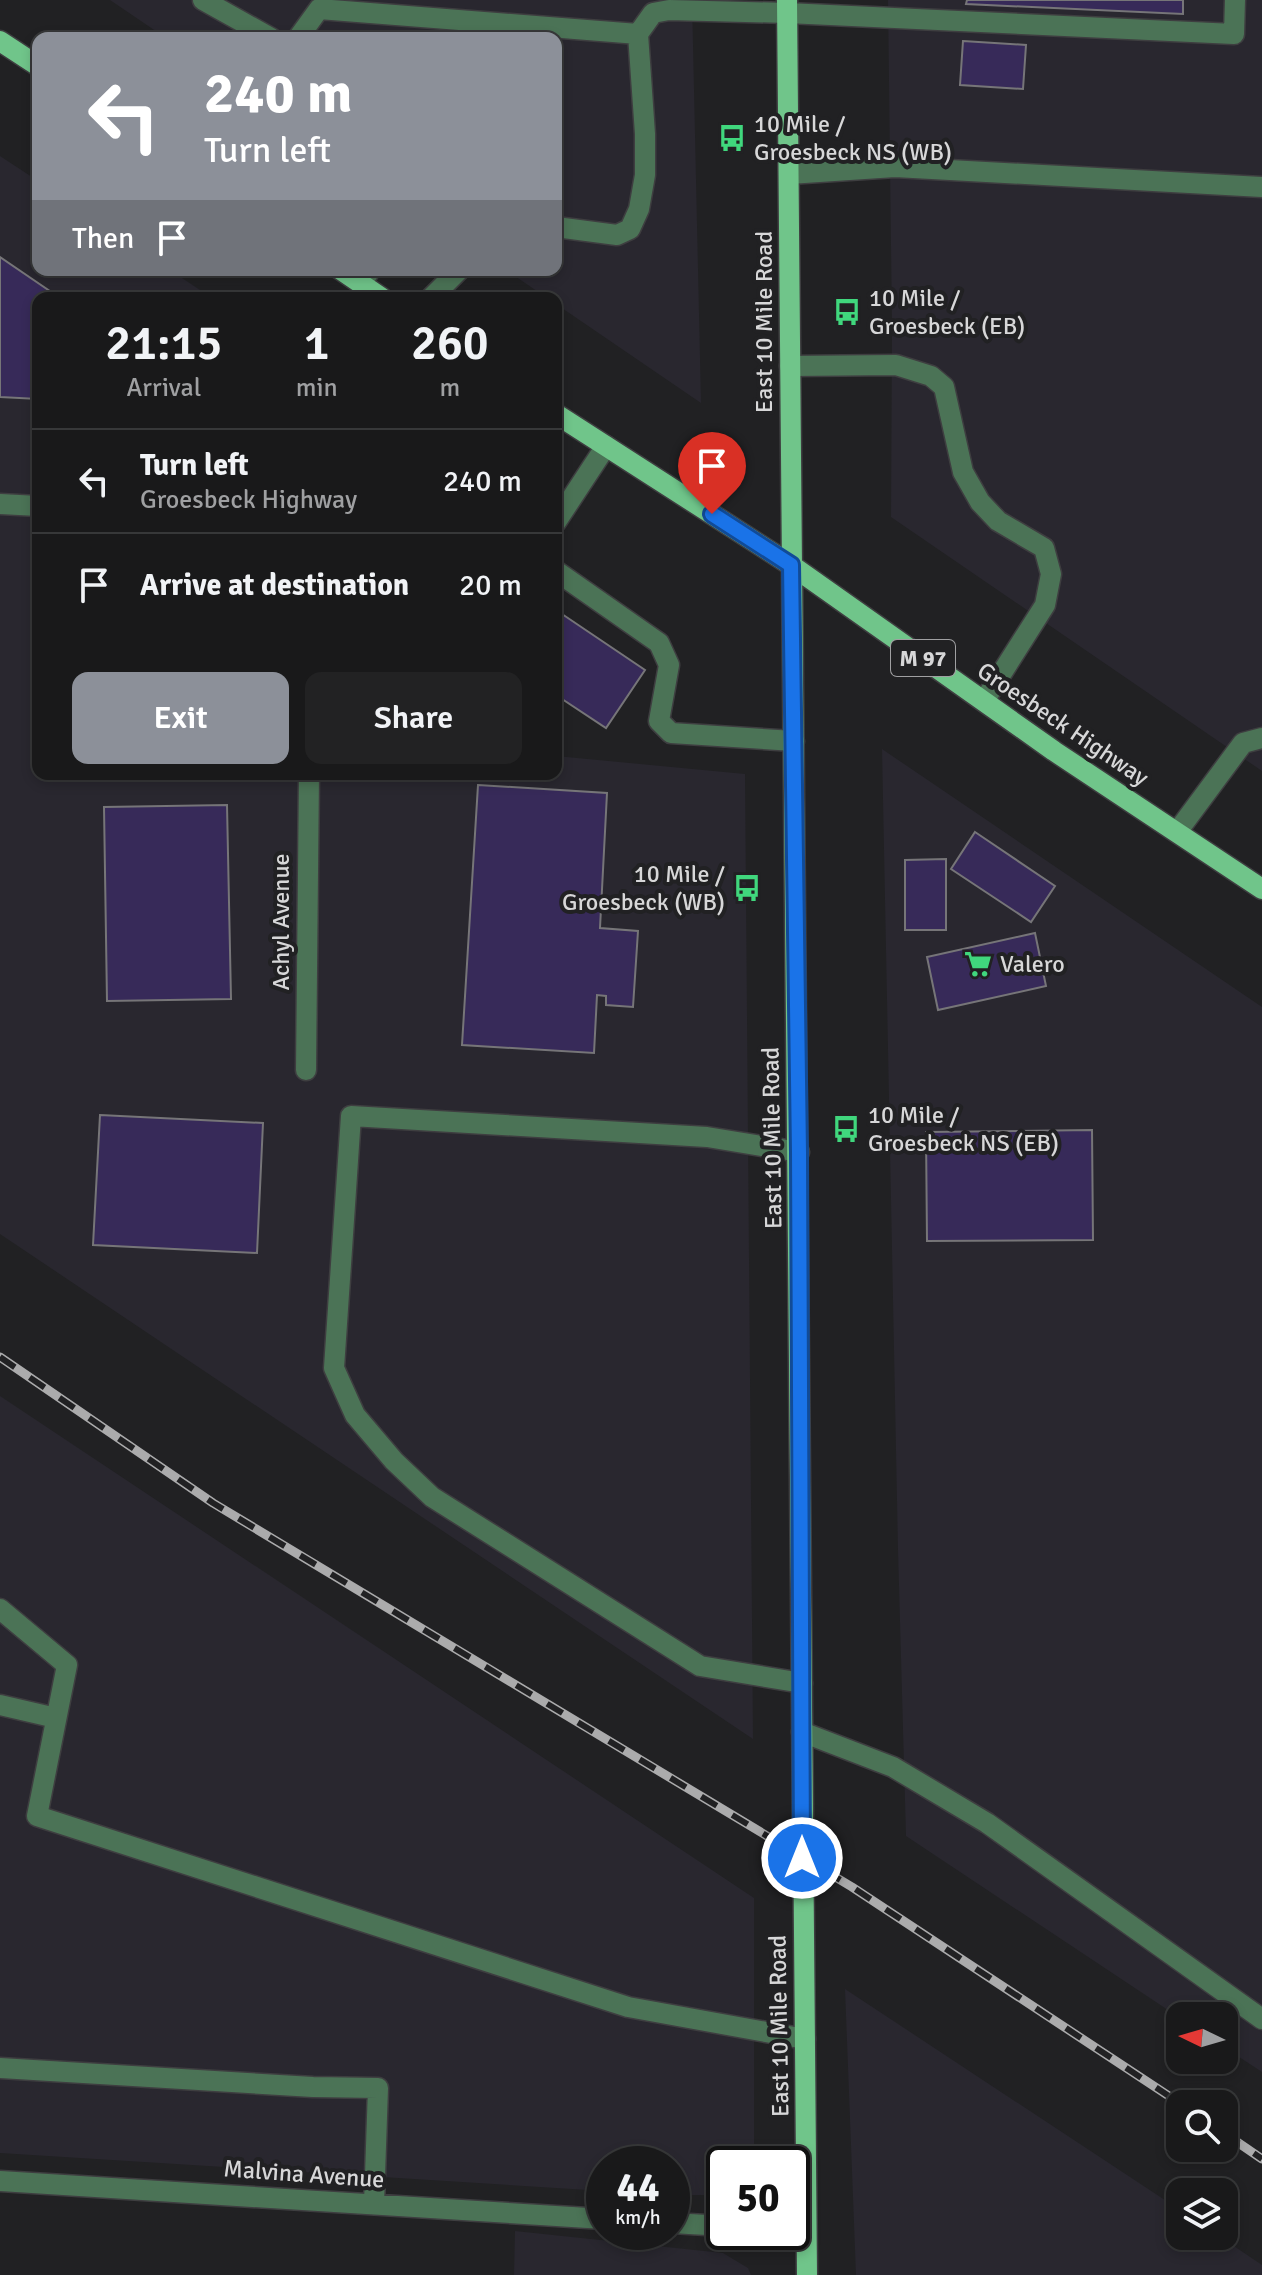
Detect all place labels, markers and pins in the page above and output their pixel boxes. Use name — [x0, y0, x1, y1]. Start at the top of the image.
place label: 10 Mile / Groesbeck NS (WB) — [754, 109, 952, 167]
bus stop icon: 10 Mile / Groesbeck NS (WB) — [717, 123, 747, 153]
place label: 10 Mile / Groesbeck (EB) — [869, 283, 1025, 341]
bus stop icon: 10 Mile / Groesbeck (EB) — [832, 297, 862, 327]
pin — [678, 432, 746, 514]
place label: 10 Mile / Groesbeck (WB) — [562, 859, 725, 917]
bus stop icon: 10 Mile / Groesbeck (WB) — [732, 873, 762, 903]
supermarket icon: Valero — [963, 949, 993, 979]
place label: Valero — [1000, 949, 1065, 979]
place label: 10 Mile / Groesbeck NS (EB) — [868, 1100, 1059, 1158]
bus stop icon: 10 Mile / Groesbeck NS (EB) — [831, 1114, 861, 1144]

